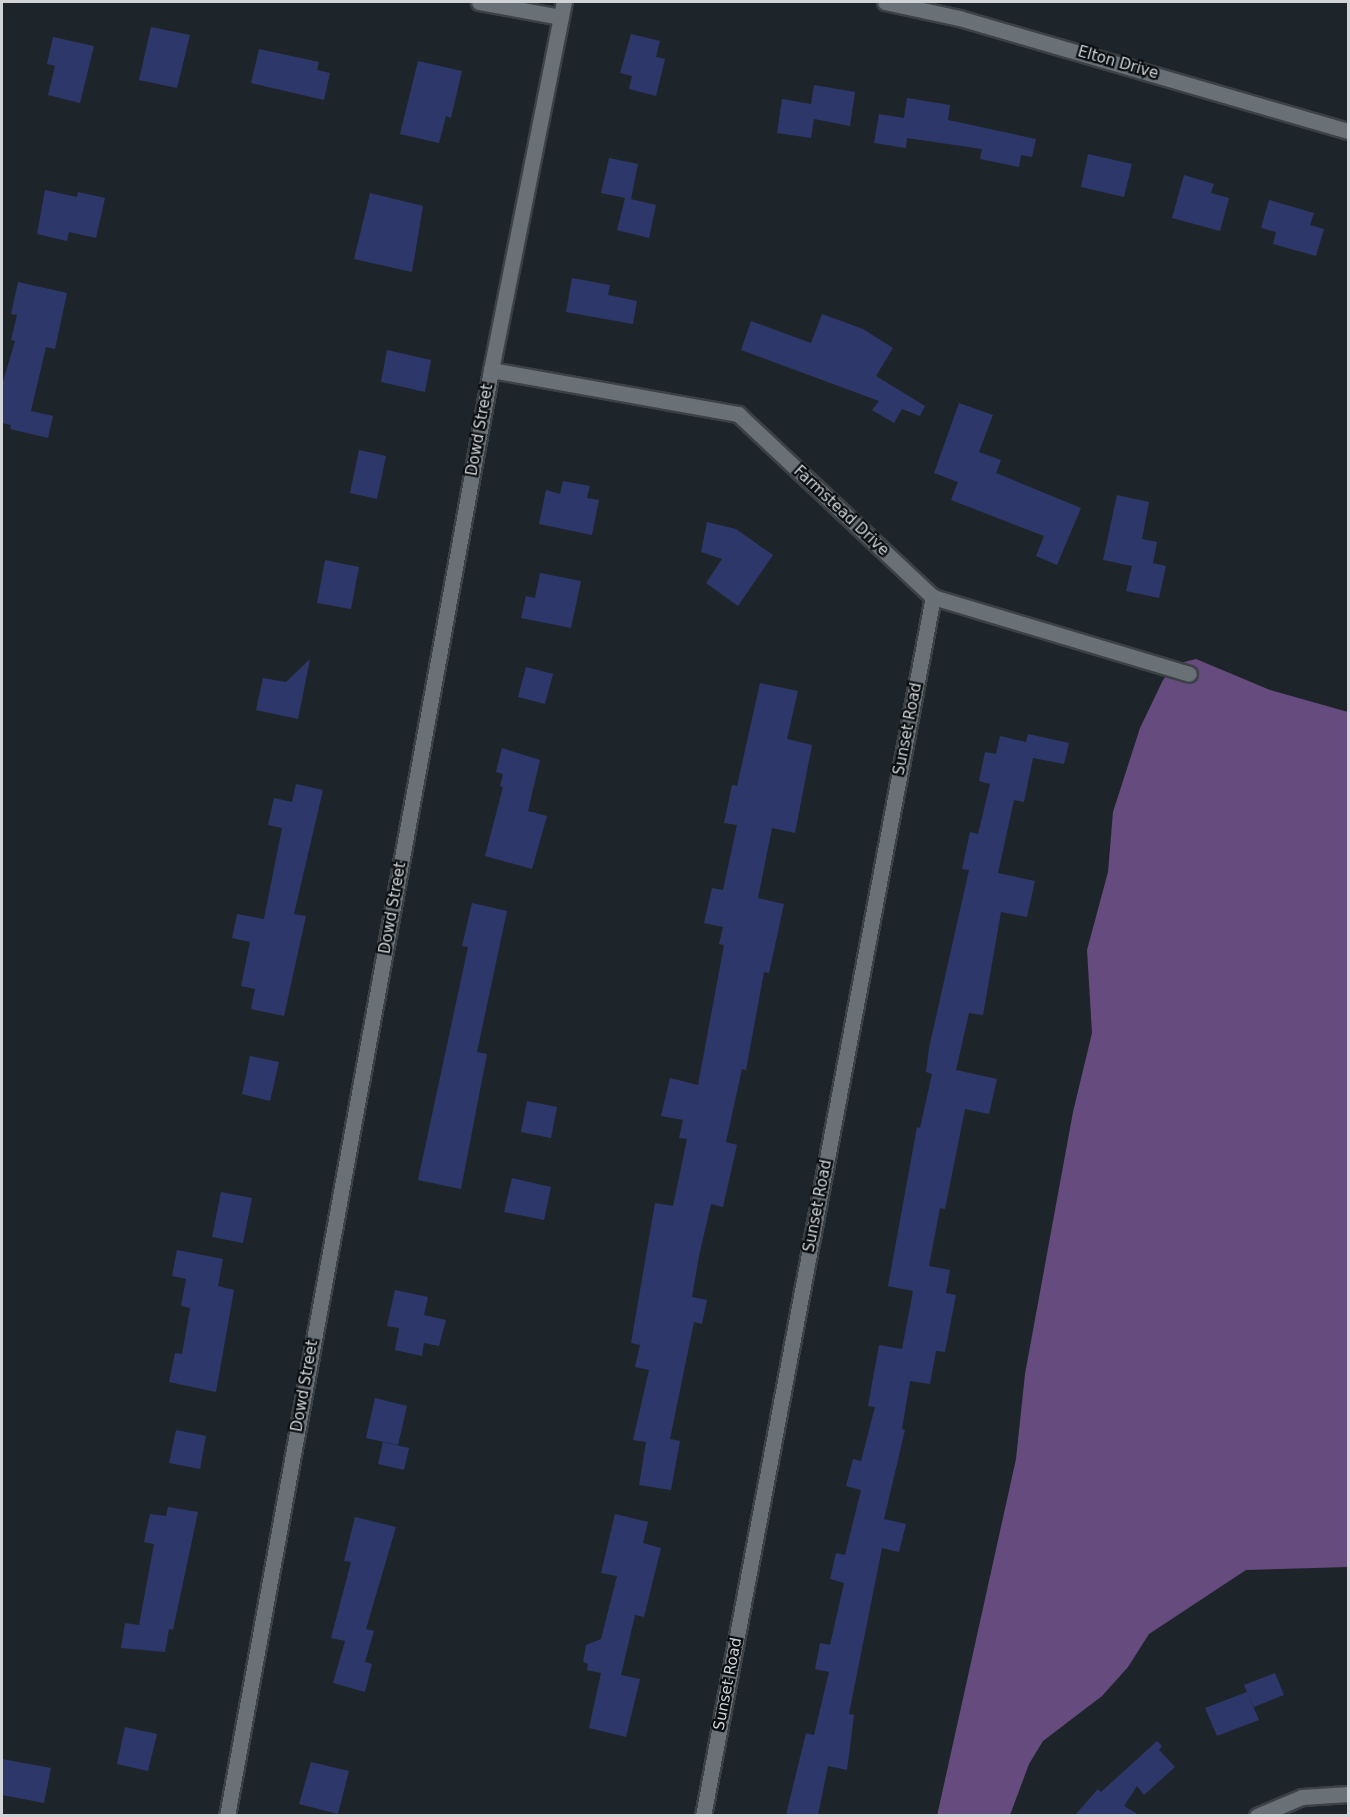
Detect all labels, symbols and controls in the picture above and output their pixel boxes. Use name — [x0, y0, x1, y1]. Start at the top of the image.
street label: Elton Drive — [1076, 43, 1160, 83]
street label: Dowd Street — [463, 383, 497, 477]
street label: Farmstead Drive — [790, 462, 892, 560]
street label: Sunset Road — [890, 681, 926, 777]
street label: Dowd Street — [376, 861, 410, 955]
street label: Sunset Road — [800, 1158, 836, 1254]
street label: Dowd Street — [288, 1339, 322, 1433]
street label: Sunset Road — [710, 1636, 746, 1732]

